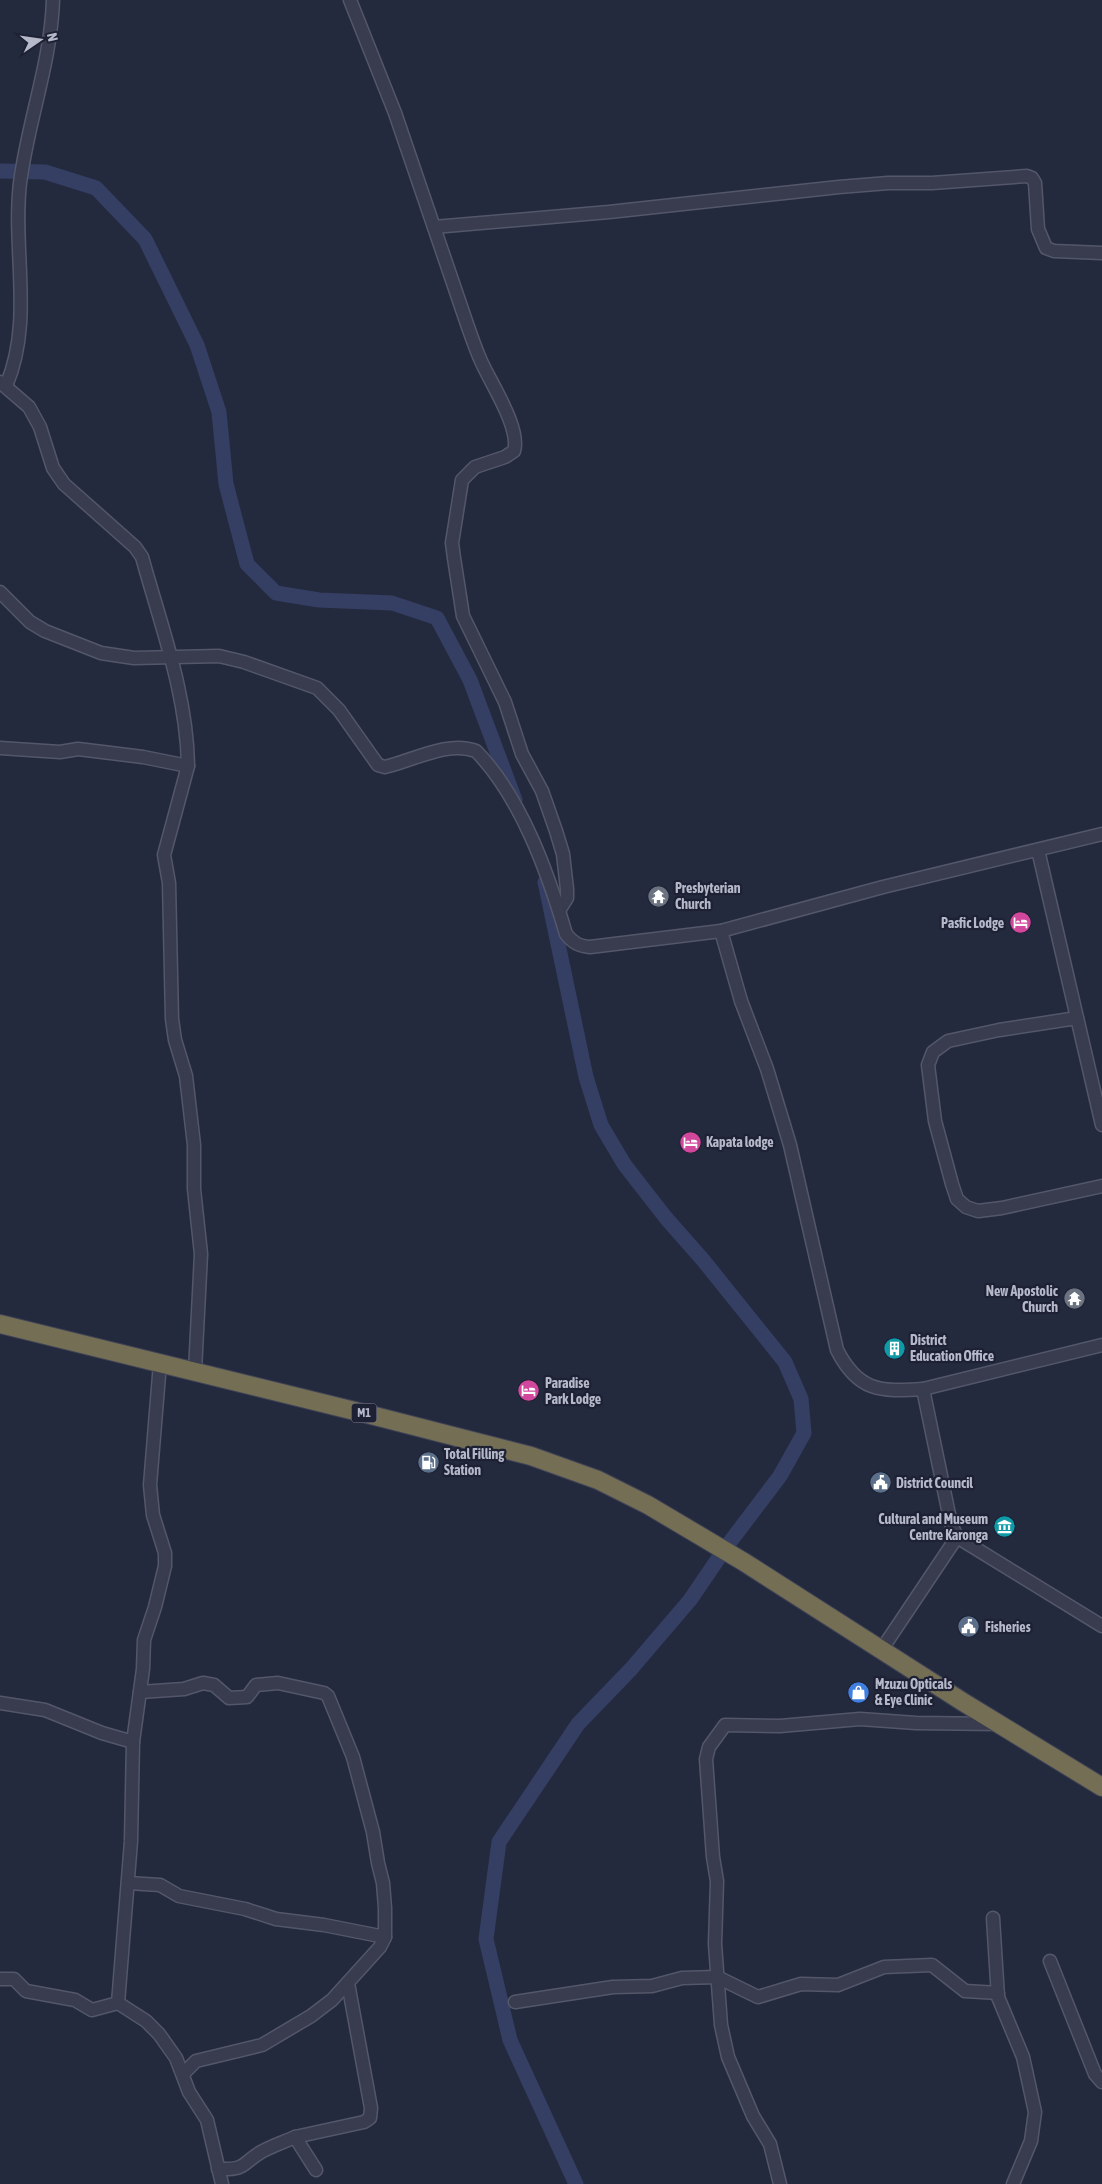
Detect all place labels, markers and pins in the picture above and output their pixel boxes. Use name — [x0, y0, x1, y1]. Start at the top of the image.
place label: Presbyterian Church — [675, 880, 741, 912]
temple icon: Presbyterian Church — [647, 884, 671, 908]
hotel icon: Pasfic Lodge — [1008, 911, 1032, 935]
place label: Pasfic Lodge — [941, 915, 1004, 931]
hotel icon: Kapata lodge — [678, 1130, 702, 1154]
place label: Kapata lodge — [706, 1134, 774, 1150]
place label: New Apostolic Church — [986, 1283, 1059, 1315]
temple icon: New Apostolic Church — [1062, 1287, 1086, 1311]
place label: District Education Office — [910, 1332, 994, 1364]
building icon: District Education Office — [882, 1336, 906, 1360]
place label: Paradise Park Lodge — [545, 1375, 601, 1407]
hotel icon: Paradise Park Lodge — [517, 1379, 541, 1403]
place label: Total Filling Station — [444, 1446, 505, 1478]
fuel station icon: Total Filling Station — [416, 1450, 440, 1474]
public building icon: District Council — [868, 1471, 892, 1495]
place label: District Council — [896, 1475, 973, 1491]
place label: Cultural and Museum Centre Karonga — [878, 1511, 988, 1543]
museum icon: Cultural and Museum Centre Karonga — [992, 1515, 1016, 1539]
public building icon: Fisheries — [957, 1615, 981, 1639]
place label: Fisheries — [985, 1619, 1031, 1635]
place label: Mzuzu Opticals & Eye Clinic — [875, 1676, 952, 1708]
shop icon: Mzuzu Opticals & Eye Clinic — [847, 1680, 871, 1704]

